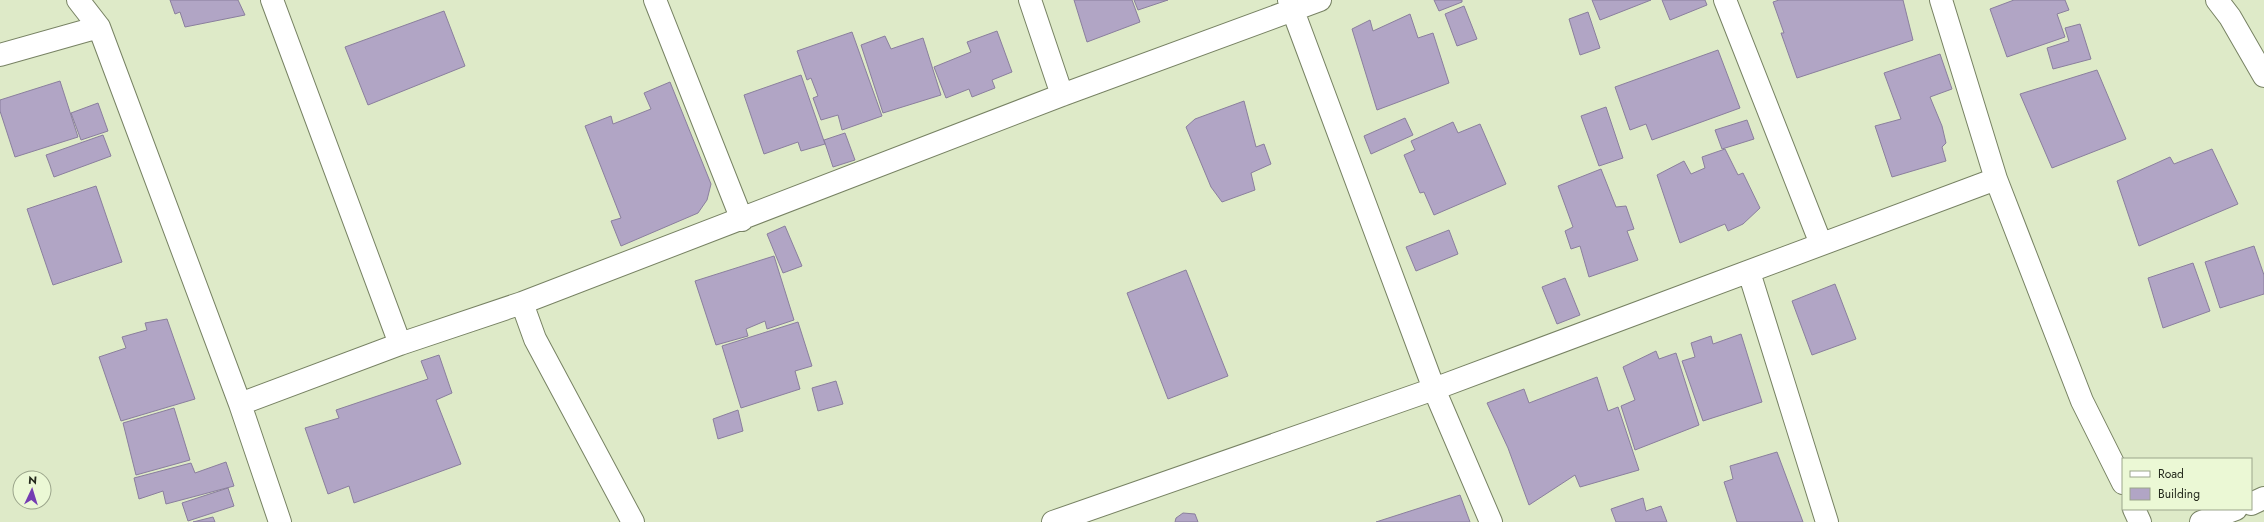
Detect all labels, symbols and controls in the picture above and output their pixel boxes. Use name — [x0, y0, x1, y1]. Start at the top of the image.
legend — [2122, 458, 2252, 510]
text: Road — [2158, 465, 2184, 483]
north arrow — [12, 470, 52, 510]
text: N — [28, 472, 38, 488]
text: Building — [2158, 485, 2200, 503]

